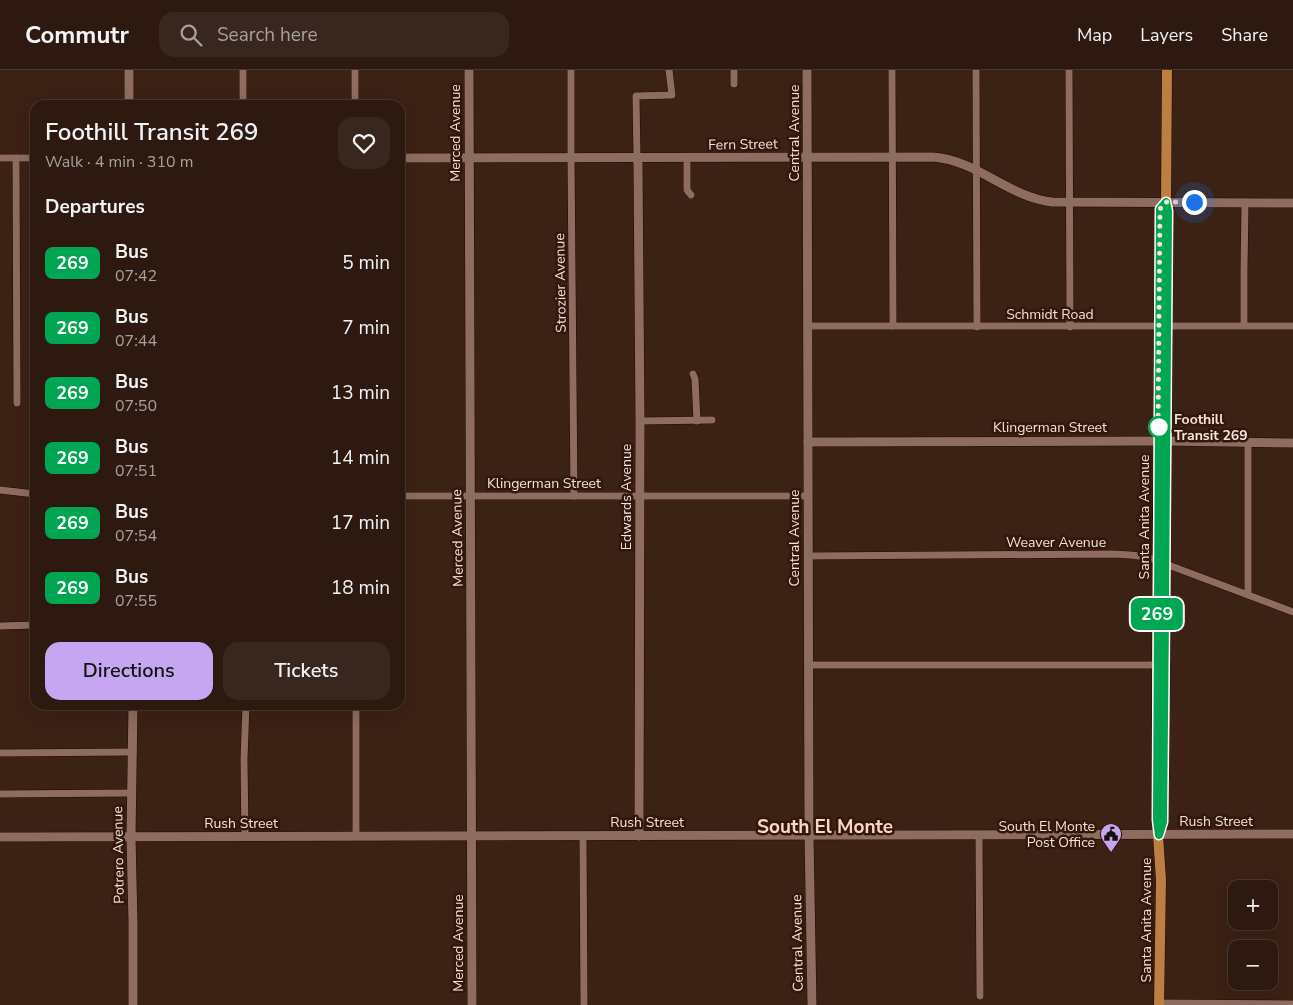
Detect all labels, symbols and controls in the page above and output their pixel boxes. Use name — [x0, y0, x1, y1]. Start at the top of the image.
search box — [159, 12, 509, 57]
text: Commutr — [25, 19, 129, 51]
icon: search — [177, 21, 205, 49]
text: Search here — [217, 22, 318, 48]
text: Map — [1077, 23, 1112, 47]
text: Layers — [1140, 23, 1193, 47]
text: Share — [1221, 23, 1268, 47]
street label: Merced Avenue — [446, 84, 465, 182]
street label: Central Avenue — [785, 85, 804, 181]
text: Foothill Transit 269 — [45, 116, 258, 148]
button: heart — [338, 117, 390, 169]
street label: Fern Street — [708, 134, 778, 155]
text: Walk · 4 min · 310 m — [45, 151, 193, 173]
your location — [1182, 190, 1207, 215]
text: Departures — [45, 194, 145, 220]
street label: Strozier Avenue — [550, 233, 571, 333]
text: Bus — [115, 239, 148, 265]
text: 5 min — [342, 250, 390, 276]
text: 269 — [56, 251, 89, 275]
text: 07:42 — [115, 265, 157, 287]
text: Bus — [115, 304, 148, 330]
street label: Schmidt Road — [1006, 305, 1094, 324]
text: 7 min — [342, 315, 390, 341]
text: 269 — [56, 316, 89, 340]
text: 07:44 — [115, 330, 157, 352]
text: Bus — [115, 369, 148, 395]
text: 13 min — [331, 380, 390, 406]
text: 269 — [56, 381, 89, 405]
text: 07:50 — [115, 395, 157, 417]
place label: Foothill Transit 269 — [1174, 410, 1248, 445]
marker: Foothill Transit 269 — [1148, 416, 1170, 438]
street label: Klingerman Street — [993, 418, 1107, 437]
text: Bus — [115, 434, 148, 460]
street label: Edwards Avenue — [617, 444, 636, 550]
text: 14 min — [331, 445, 390, 471]
text: 269 — [56, 446, 89, 470]
street label: Santa Anita Avenue — [1135, 455, 1154, 579]
text: 07:51 — [115, 460, 157, 482]
street label: Klingerman Street — [487, 474, 601, 493]
street label: Merced Avenue — [447, 489, 468, 587]
street label: Central Avenue — [785, 490, 804, 586]
text: Bus — [115, 499, 148, 525]
text: 17 min — [331, 510, 390, 536]
text: 269 — [56, 511, 89, 535]
text: 07:54 — [115, 525, 157, 547]
street label: Weaver Avenue — [1006, 533, 1106, 552]
text: Bus — [115, 564, 148, 590]
text: 18 min — [331, 575, 390, 601]
text: 269 — [56, 576, 89, 600]
text: 07:55 — [115, 590, 157, 612]
line badge: 269 — [1128, 598, 1186, 630]
text: 269 — [1141, 602, 1173, 626]
button: Directions — [45, 642, 213, 700]
button: Tickets — [223, 642, 390, 700]
street label: Potrero Avenue — [108, 806, 129, 904]
street label: Rush Street — [1179, 812, 1253, 831]
street label: Rush Street — [610, 813, 684, 832]
street label: Rush Street — [204, 814, 278, 833]
district label: South El Monte — [757, 814, 893, 840]
place label: South El Monte Post Office — [998, 817, 1095, 852]
public building icon: South El Monte Post Office — [1099, 822, 1123, 853]
street label: Santa Anita Avenue — [1137, 858, 1156, 982]
map controls — [1228, 880, 1278, 990]
button: + — [1228, 880, 1278, 930]
street label: Merced Avenue — [449, 894, 468, 992]
street label: Central Avenue — [787, 894, 808, 992]
button: − — [1228, 940, 1278, 990]

